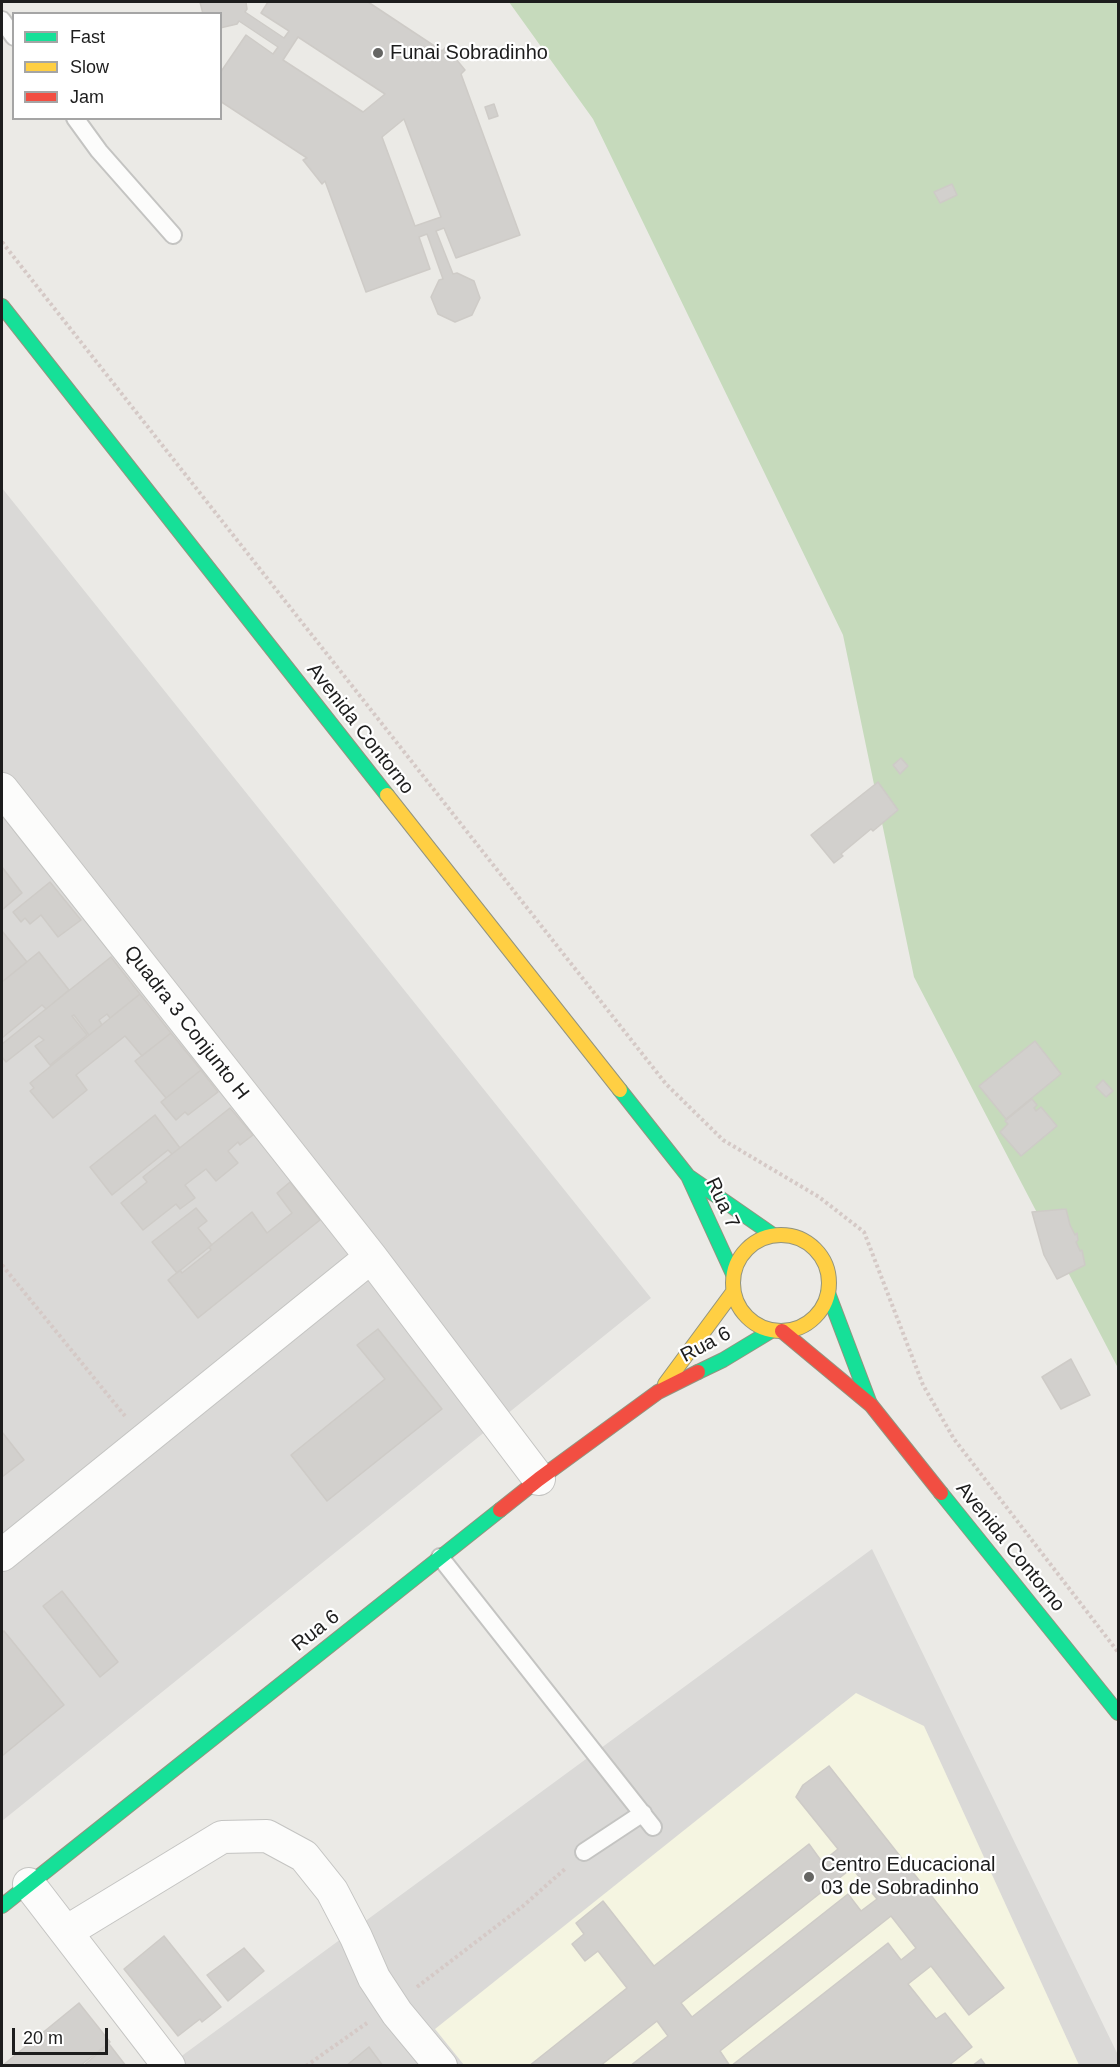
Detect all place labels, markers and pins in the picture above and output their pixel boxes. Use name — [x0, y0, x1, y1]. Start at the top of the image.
place label: Funai Sobradinho — [390, 41, 548, 65]
marker: Funai Sobradinho — [371, 46, 385, 60]
place label: Centro Educacional 03 de Sobradinho — [821, 1853, 996, 1900]
marker: Centro Educacional 03 de Sobradinho — [802, 1870, 816, 1884]

